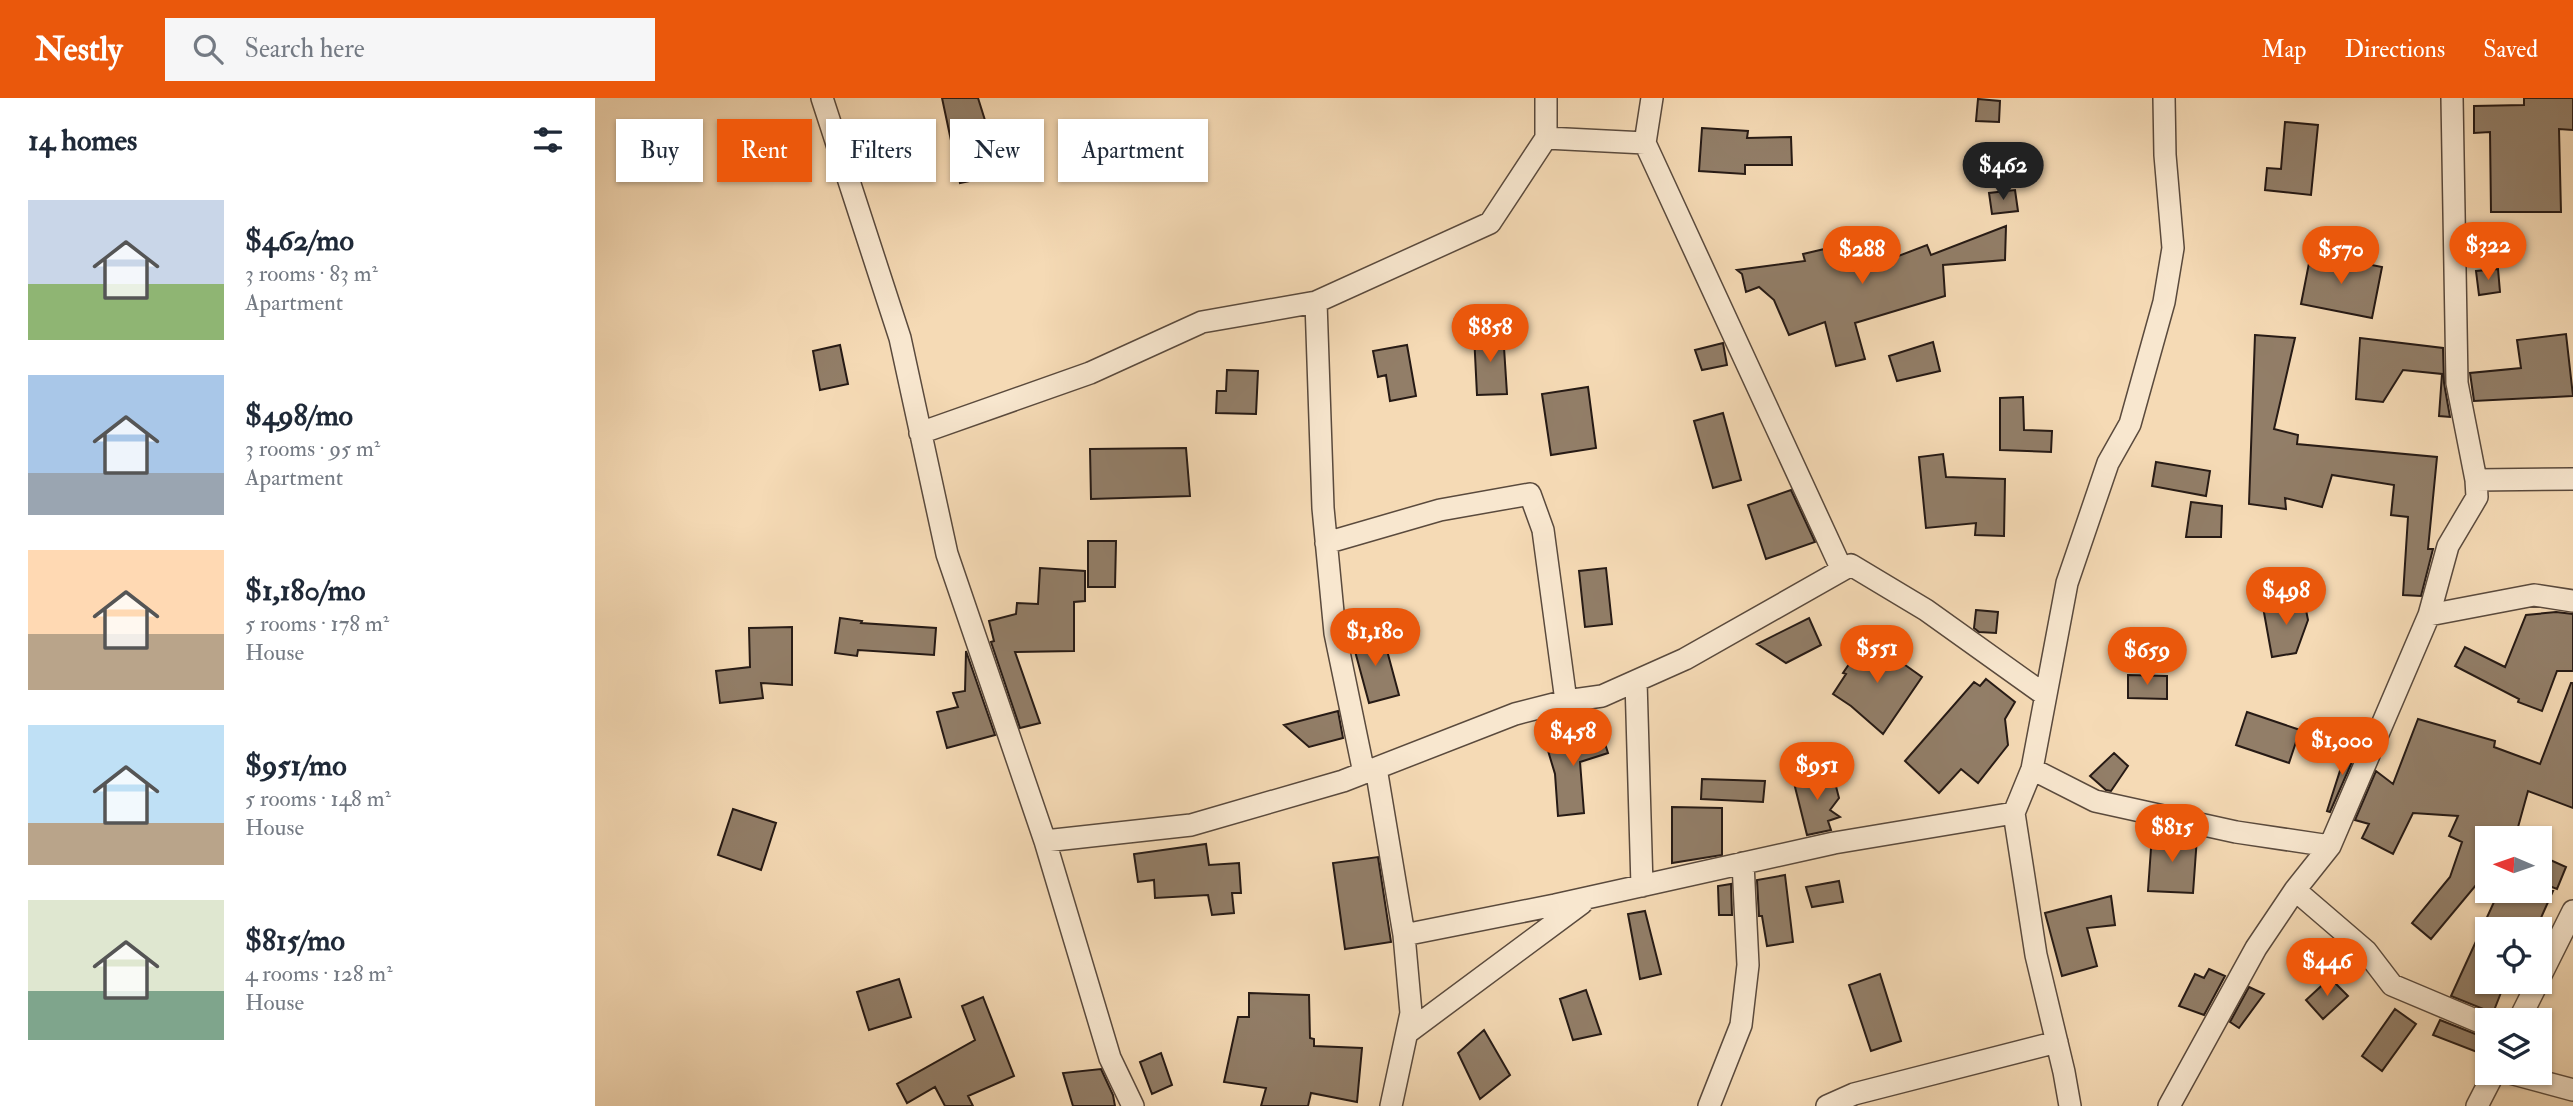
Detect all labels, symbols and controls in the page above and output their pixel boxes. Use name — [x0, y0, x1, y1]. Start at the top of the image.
search box — [165, 18, 655, 81]
text: Nestly — [35, 29, 123, 70]
icon: search — [189, 30, 227, 68]
text: Search here — [245, 33, 365, 65]
text: Map — [2261, 34, 2306, 65]
text: Directions — [2344, 34, 2445, 65]
text: Saved — [2483, 34, 2538, 65]
chip: Buy — [616, 119, 703, 182]
chip: Rent — [717, 119, 812, 182]
chip: Filters — [826, 119, 936, 182]
chip: New — [950, 119, 1044, 182]
chip: Apartment — [1058, 119, 1208, 182]
icon: filters — [529, 121, 567, 159]
text: 14 homes — [28, 122, 137, 159]
pin: $462 — [1962, 142, 2044, 202]
text: $462 — [1979, 150, 2027, 179]
text: $462/mo — [245, 222, 354, 259]
pin: $322 — [2447, 222, 2529, 282]
pin: $288 — [1821, 226, 1903, 286]
pin: $570 — [2300, 226, 2382, 286]
icon: home — [84, 228, 168, 312]
text: $322 — [2465, 230, 2511, 259]
text: $288 — [1839, 234, 1885, 263]
text: $570 — [2318, 234, 2364, 263]
text: 3 rooms · 83 m² — [245, 259, 378, 288]
text: Apartment — [245, 288, 343, 317]
pin: $858 — [1449, 304, 1531, 364]
text: $858 — [1468, 312, 1512, 341]
text: $498/mo — [245, 397, 353, 434]
icon: home — [84, 403, 168, 487]
text: 3 rooms · 95 m² — [245, 434, 380, 463]
text: Apartment — [245, 463, 343, 492]
pin: $498 — [2245, 568, 2327, 627]
text: $1,180/mo — [245, 572, 365, 609]
text: $498 — [2262, 575, 2310, 604]
icon: home — [84, 578, 168, 662]
pin: $1,180 — [1318, 608, 1432, 668]
text: 5 rooms · 178 m² — [245, 609, 389, 638]
text: $1,180 — [1346, 616, 1404, 645]
pin: $551 — [1836, 626, 1918, 685]
pin: $659 — [2106, 628, 2188, 687]
text: $551 — [1856, 633, 1898, 662]
text: $659 — [2124, 635, 2170, 664]
text: House — [245, 638, 304, 667]
pin: $458 — [1532, 708, 1614, 768]
text: $458 — [1550, 716, 1596, 745]
pin: $1,000 — [2285, 718, 2399, 777]
text: $1,000 — [2311, 725, 2373, 754]
pin: $951 — [1776, 742, 1858, 802]
text: $951/mo — [245, 747, 347, 784]
text: $951 — [1795, 750, 1839, 779]
icon: home — [84, 753, 168, 837]
text: 5 rooms · 148 m² — [245, 784, 391, 813]
pin: $815 — [2131, 804, 2213, 864]
text: $815 — [2151, 812, 2193, 841]
text: House — [245, 813, 304, 842]
north arrow — [2475, 826, 2551, 903]
map controls — [2475, 826, 2552, 1085]
button: locate — [2475, 917, 2552, 994]
text: $815/mo — [245, 922, 345, 959]
icon: home — [84, 928, 168, 1012]
pin: $446 — [2286, 939, 2368, 998]
text: $446 — [2302, 946, 2352, 975]
text: 4 rooms · 128 m² — [245, 959, 393, 988]
text: House — [245, 988, 304, 1017]
button: layers — [2475, 1008, 2552, 1085]

